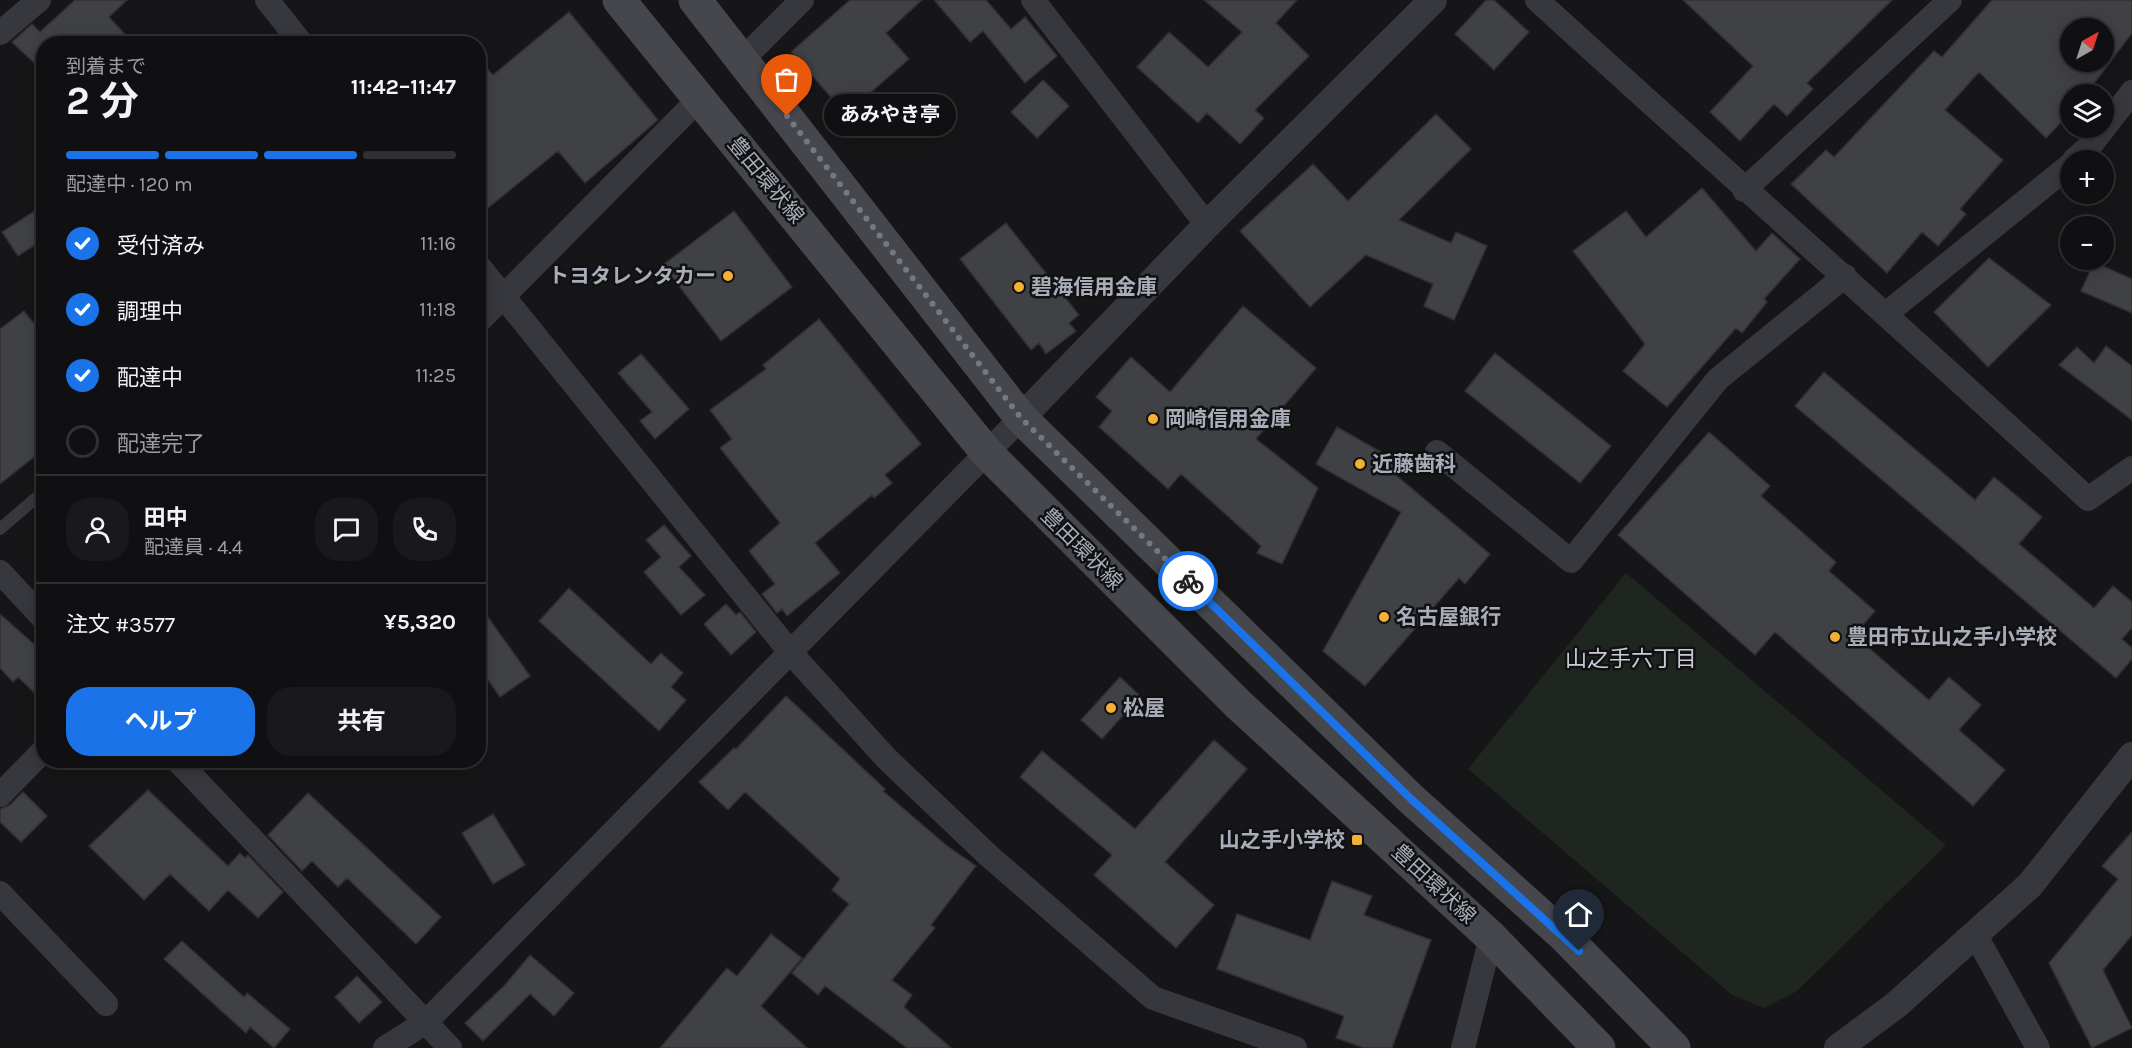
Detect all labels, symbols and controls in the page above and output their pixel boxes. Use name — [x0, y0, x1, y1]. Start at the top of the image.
north arrow — [2060, 18, 2114, 72]
map controls — [2060, 18, 2114, 270]
pin — [761, 54, 812, 116]
text: 到着まで — [66, 55, 146, 78]
icon: bag — [770, 63, 803, 96]
text: 11:42–11:47 — [351, 74, 456, 100]
text: 2 分 — [66, 78, 138, 124]
button: layers — [2060, 84, 2114, 138]
callout: あみやき亭 — [823, 95, 955, 137]
text: あみやき亭 — [840, 103, 940, 126]
street label: 豊田環状線 — [723, 132, 809, 228]
button: + — [2060, 150, 2114, 204]
text: 配達中 · 120 m — [66, 173, 193, 196]
button: − — [2060, 216, 2114, 270]
icon: check — [66, 227, 99, 260]
text: 11:16 — [420, 232, 456, 255]
text: 受付済み — [117, 233, 205, 259]
place label: トヨタレンタカー — [548, 264, 716, 288]
marker: トヨタレンタカー — [721, 269, 735, 283]
place label: 碧海信用金庫 — [1031, 275, 1157, 299]
marker: 碧海信用金庫 — [1012, 280, 1026, 294]
icon: check — [66, 293, 99, 326]
text: 11:18 — [419, 298, 456, 321]
text: 調理中 — [117, 299, 183, 325]
icon: check — [66, 359, 99, 392]
text: 11:25 — [415, 364, 456, 387]
text: 配達中 — [117, 365, 183, 391]
place label: 岡崎信用金庫 — [1165, 407, 1291, 431]
marker: 岡崎信用金庫 — [1146, 412, 1160, 426]
text: 配達完了 — [117, 431, 205, 457]
place label: 近藤歯科 — [1372, 452, 1456, 476]
marker: 近藤歯科 — [1353, 457, 1367, 471]
button: person — [66, 498, 129, 561]
button: chat — [315, 498, 378, 561]
button: phone — [393, 498, 456, 561]
street label: 豊田環状線 — [1036, 503, 1128, 595]
text: 田中 — [144, 505, 188, 531]
text: 配達員 · 4.4 — [144, 536, 243, 559]
courier — [1158, 551, 1218, 611]
icon: bike — [1172, 565, 1205, 598]
place label: 名古屋銀行 — [1396, 605, 1501, 629]
text: ¥5,320 — [384, 609, 456, 635]
marker: 名古屋銀行 — [1377, 610, 1391, 624]
text: 注文 #3577 — [66, 612, 175, 638]
place label: 豊田市立山之手小学校 — [1847, 625, 2057, 649]
marker: 豊田市立山之手小学校 — [1828, 630, 1842, 644]
district label: 山之手六丁目 — [1565, 646, 1697, 672]
button: ヘルプ — [66, 687, 255, 756]
button: 共有 — [267, 687, 456, 756]
place label: 松屋 — [1123, 696, 1165, 720]
marker: 松屋 — [1104, 701, 1118, 715]
place label: 山之手小学校 — [1219, 828, 1345, 852]
marker: 山之手小学校 — [1350, 833, 1364, 847]
street label: 豊田環状線 — [1387, 839, 1481, 929]
pin — [1553, 889, 1604, 951]
icon: home — [1562, 898, 1595, 931]

